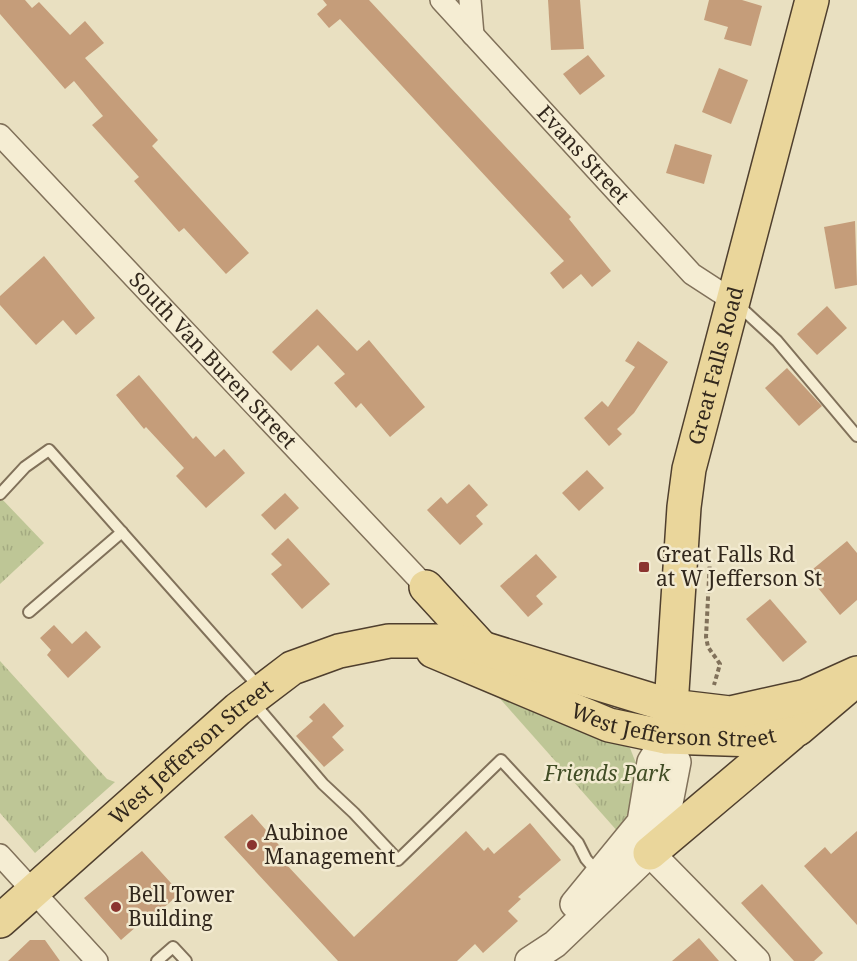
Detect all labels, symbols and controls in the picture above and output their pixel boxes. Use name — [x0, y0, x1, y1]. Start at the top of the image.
street label: Evans Street — [531, 99, 636, 209]
street label: South Van Buren Street — [123, 266, 303, 454]
street label: Great Falls Road — [681, 283, 749, 448]
place label: Great Falls Rd at W Jefferson St — [656, 540, 822, 592]
marker: Great Falls Rd at W Jefferson St — [637, 560, 651, 574]
street label: West Jefferson Street — [103, 673, 278, 830]
street label: West Jefferson Street — [567, 696, 779, 753]
park label: Friends Park — [543, 759, 671, 787]
place label: Aubinoe Management — [264, 818, 395, 870]
marker: Aubinoe Management — [245, 838, 259, 852]
place label: Bell Tower Building — [128, 880, 235, 932]
marker: Bell Tower Building — [109, 900, 123, 914]

